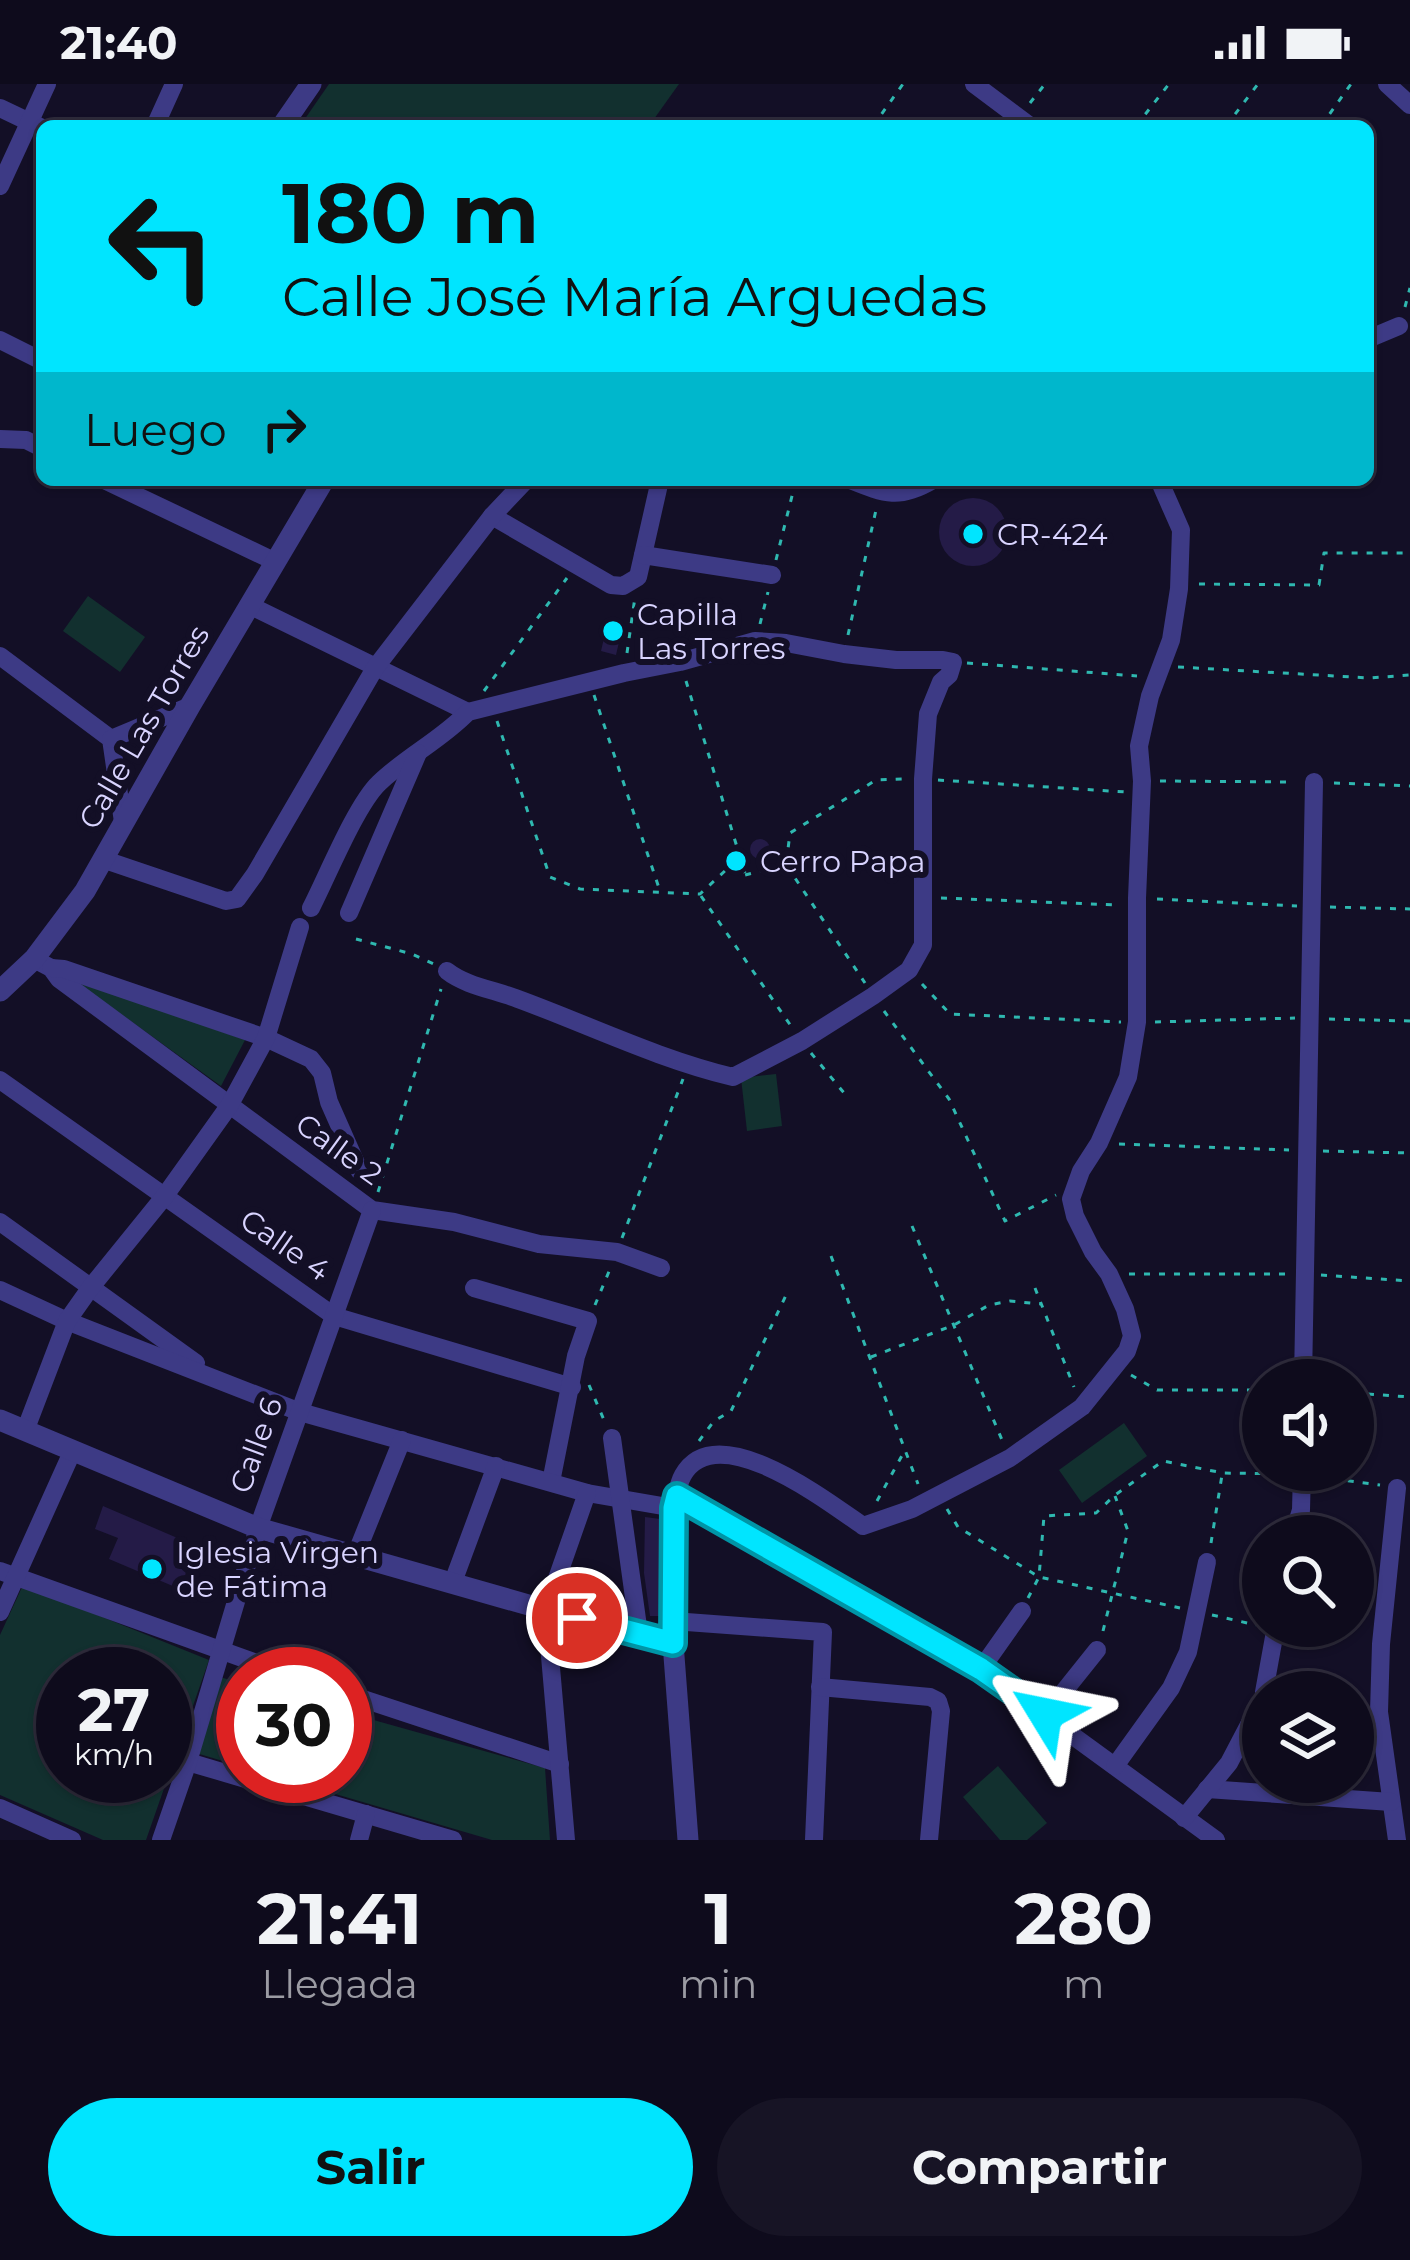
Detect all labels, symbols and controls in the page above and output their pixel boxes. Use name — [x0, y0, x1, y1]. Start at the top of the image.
text: 21:40 — [60, 15, 178, 70]
text: 180 m — [282, 162, 539, 264]
icon: left — [84, 168, 240, 324]
text: Calle José María Arguedas — [282, 264, 987, 330]
icon: right — [251, 396, 317, 462]
text: Luego — [84, 402, 227, 457]
place label: CR-424 — [997, 516, 1108, 553]
marker: CR-424 — [960, 521, 986, 547]
place label: Capilla Las Torres — [637, 596, 785, 667]
street label: Calle Las Torres — [71, 618, 217, 836]
marker: Capilla Las Torres — [600, 618, 626, 644]
place label: Cerro Papa — [760, 843, 926, 880]
marker: Cerro Papa — [723, 848, 749, 874]
street label: Calle 2 — [289, 1105, 389, 1193]
street label: Calle 4 — [233, 1201, 337, 1289]
map controls — [1242, 1359, 1374, 1803]
button: sound — [1242, 1359, 1374, 1491]
street label: Calle 6 — [222, 1392, 290, 1498]
button: search — [1242, 1515, 1374, 1647]
place label: Iglesia Virgen de Fátima — [176, 1534, 379, 1605]
marker: Iglesia Virgen de Fátima — [139, 1556, 165, 1582]
pin — [526, 1567, 628, 1669]
icon: arrive — [544, 1585, 610, 1651]
speed limit sign: 30 — [216, 1647, 372, 1803]
position arrow — [982, 1651, 1108, 1777]
button: layers — [1242, 1671, 1374, 1803]
text: 27 — [78, 1673, 150, 1746]
text: km/h — [74, 1736, 154, 1773]
text: 21:41 — [257, 1874, 422, 1962]
text: 1 — [704, 1874, 732, 1962]
text: 280 — [1014, 1874, 1153, 1962]
text: Llegada — [262, 1960, 418, 2008]
text: min — [679, 1960, 757, 2008]
text: m — [1063, 1960, 1104, 2008]
button: Salir — [48, 2098, 693, 2236]
button: Compartir — [717, 2098, 1362, 2236]

